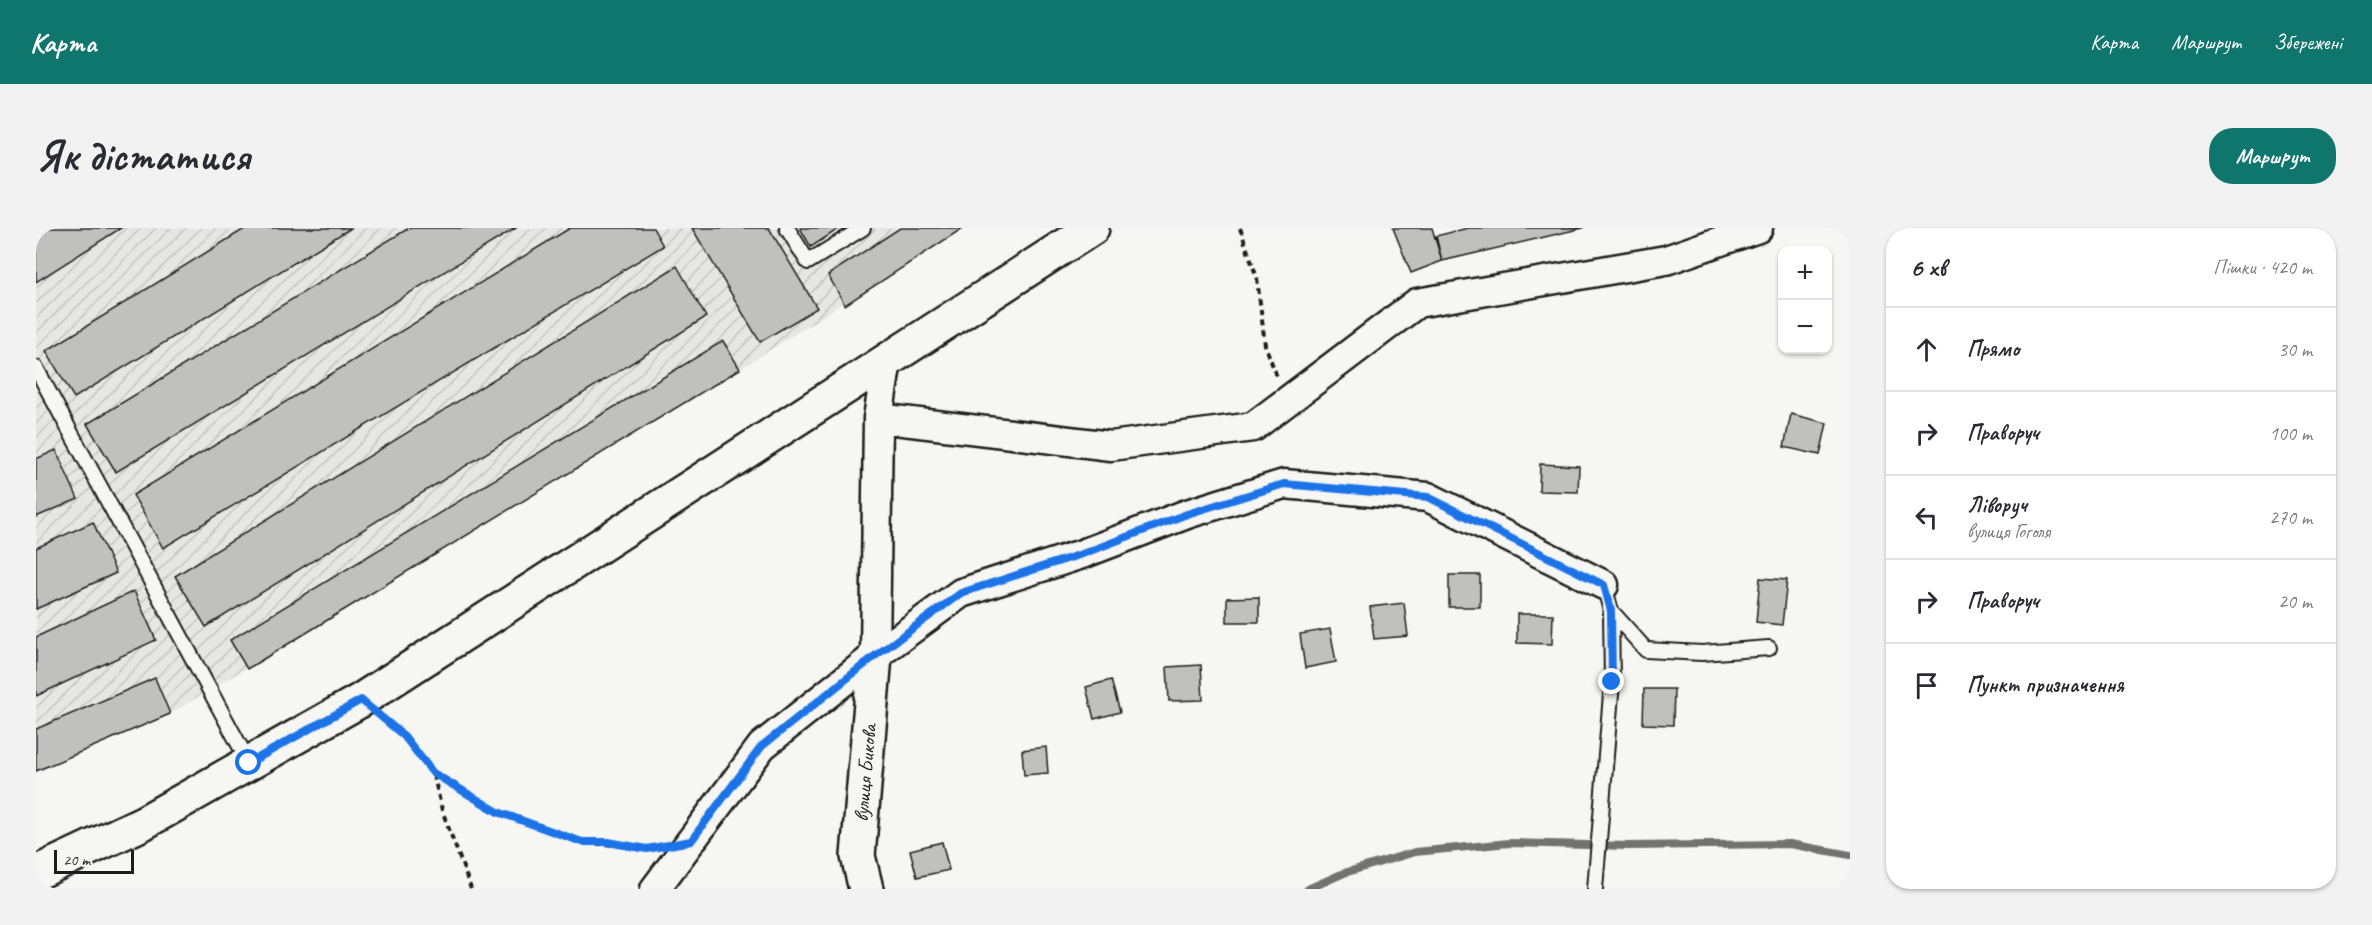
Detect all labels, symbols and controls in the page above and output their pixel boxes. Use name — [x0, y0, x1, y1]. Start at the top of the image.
text: Карта — [30, 25, 97, 60]
text: Карта — [2090, 29, 2138, 55]
text: Маршрут — [2171, 29, 2241, 55]
text: Збережені — [2274, 29, 2342, 55]
button: Маршрут — [2209, 128, 2336, 184]
text: Як дістатися — [36, 130, 250, 183]
map controls — [1778, 246, 1832, 354]
button: + — [1778, 246, 1832, 300]
text: 6 хв — [1910, 251, 1946, 284]
text: Пішки · 420 m — [2213, 255, 2312, 280]
button: − — [1778, 300, 1832, 354]
icon: ahead — [1910, 333, 1943, 366]
text: Прямо — [1967, 335, 2019, 363]
text: 30 m — [2278, 337, 2312, 362]
icon: right — [1910, 417, 1943, 450]
text: Праворуч — [1967, 419, 2039, 447]
text: 100 m — [2269, 421, 2312, 446]
text: Ліворуч — [1967, 491, 2027, 519]
icon: left — [1910, 501, 1943, 534]
text: 270 m — [2269, 505, 2312, 530]
text: вулиця Гоголя — [1967, 519, 2050, 544]
icon: right — [1910, 585, 1943, 618]
text: Праворуч — [1967, 587, 2039, 615]
text: 20 m — [2278, 589, 2312, 614]
route end — [1598, 668, 1624, 694]
icon: arrive — [1910, 669, 1943, 702]
text: Пункт призначення — [1967, 671, 2124, 699]
street label: вулиця Бикова — [848, 721, 882, 823]
route start — [235, 749, 261, 775]
scale bar — [54, 847, 134, 874]
text: 20 m — [63, 850, 90, 870]

